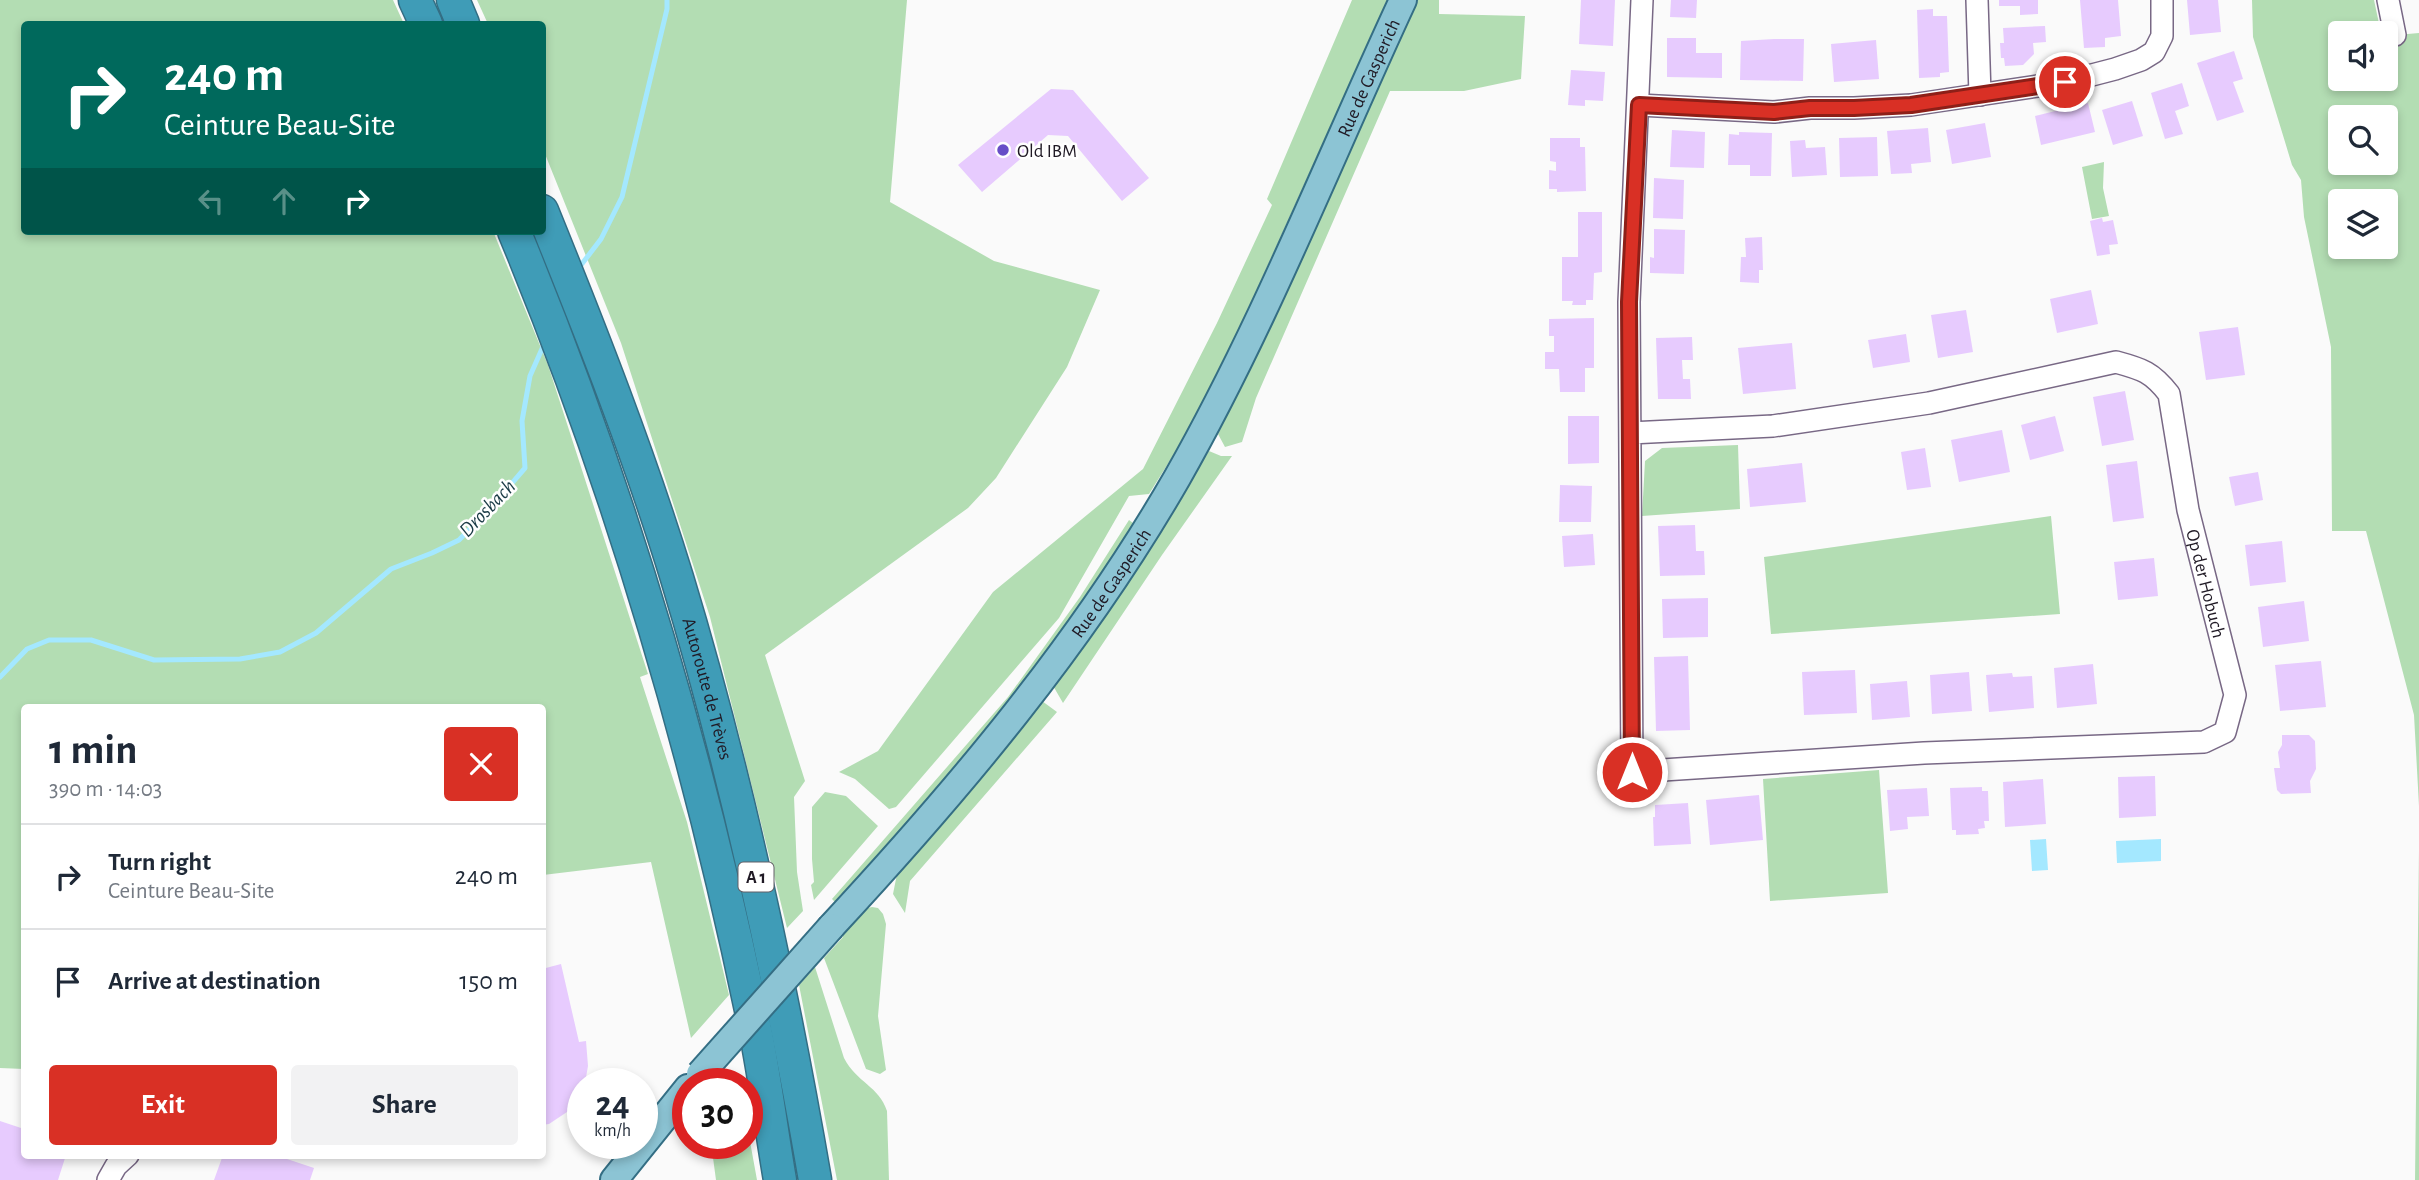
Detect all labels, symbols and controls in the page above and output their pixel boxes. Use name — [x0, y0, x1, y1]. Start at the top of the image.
street label: Rue de Gasperich — [1335, 16, 1404, 140]
map controls — [2328, 21, 2398, 259]
button: sound — [2328, 21, 2398, 91]
icon: right — [49, 49, 140, 140]
text: 240 m — [164, 51, 284, 100]
pin — [2035, 52, 2095, 112]
icon: arrive — [2046, 63, 2084, 101]
button: search — [2328, 105, 2398, 175]
text: Ceinture Beau-Site — [164, 109, 395, 141]
marker: Old IBM — [995, 142, 1011, 158]
place label: Old IBM — [1017, 142, 1077, 161]
icon: left — [192, 182, 230, 220]
icon: ahead — [265, 182, 303, 220]
icon: right — [338, 182, 376, 220]
button: layers — [2328, 189, 2398, 259]
water label: Drosbach — [455, 476, 519, 541]
street label: Rue de Gasperich — [1068, 526, 1155, 642]
street label: Op der Hobuch — [2182, 527, 2228, 640]
street label: Autoroute de Trèves — [678, 616, 735, 762]
button: close — [444, 727, 518, 801]
text: 1 min — [49, 729, 138, 771]
position arrow — [1595, 735, 1669, 809]
text: 390 m · 14:03 — [49, 778, 162, 801]
text: Turn right — [108, 849, 211, 875]
icon: right — [49, 858, 87, 896]
road number: A 1 — [738, 862, 774, 892]
text: 240 m — [455, 863, 518, 889]
text: Ceinture Beau-Site — [108, 880, 274, 903]
icon: arrive — [49, 963, 87, 1001]
text: Arrive at destination — [108, 968, 321, 994]
text: 150 m — [459, 968, 518, 994]
button: Exit — [49, 1065, 277, 1145]
button: Share — [291, 1065, 518, 1145]
speed limit sign: 30 — [672, 1068, 763, 1159]
text: 24 — [595, 1087, 630, 1122]
text: km/h — [594, 1122, 631, 1140]

